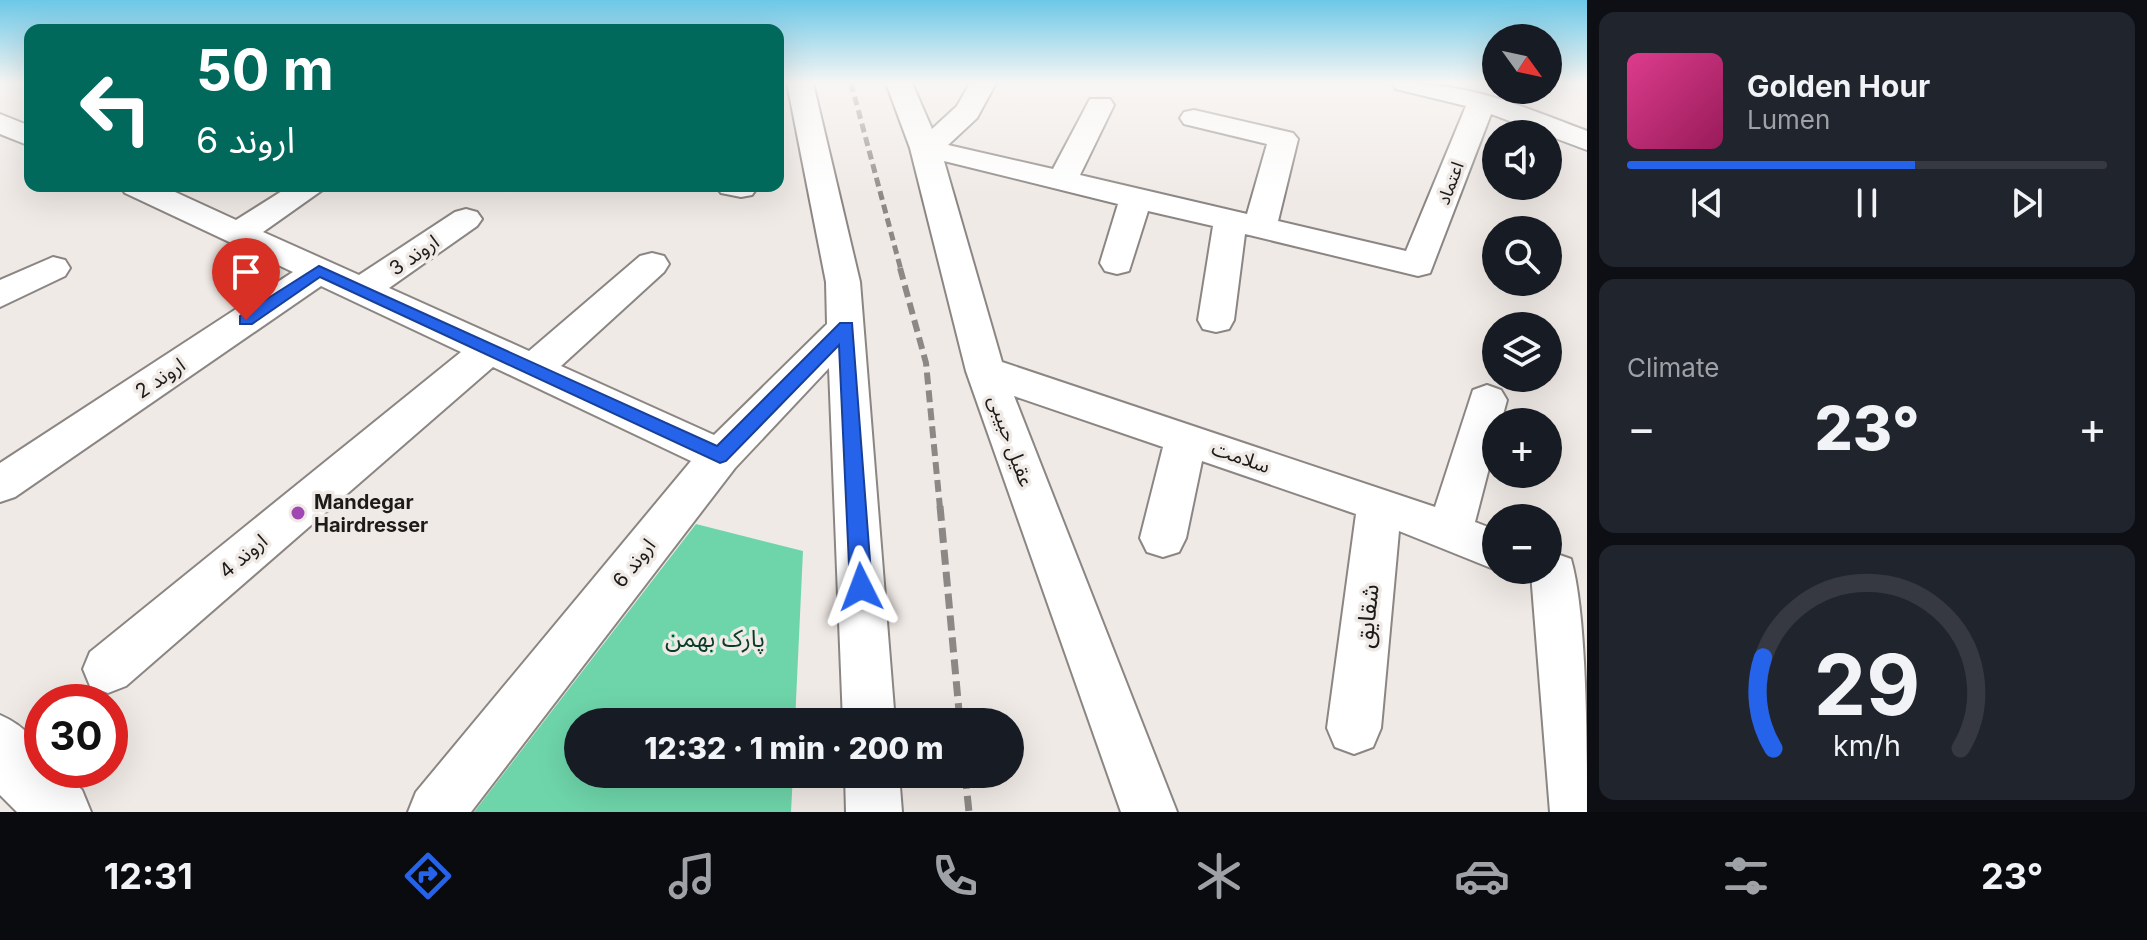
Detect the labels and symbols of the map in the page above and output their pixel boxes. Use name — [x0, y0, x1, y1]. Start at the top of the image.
north arrow — [1482, 24, 1562, 104]
street label: اعتماد — [1432, 159, 1468, 207]
street label: اروند 3 — [385, 229, 443, 281]
pin — [212, 238, 280, 320]
street label: اروند 2 — [131, 353, 189, 403]
street label: عقیل حبیبی — [983, 392, 1039, 490]
street label: سلامت — [1209, 436, 1273, 478]
place label: Mandegar Hairdresser — [314, 490, 428, 537]
marker: Mandegar Hairdresser — [289, 504, 307, 522]
street label: اروند 4 — [214, 529, 272, 583]
street label: اروند 6 — [608, 534, 660, 592]
position arrow — [819, 545, 903, 629]
street label: شقایق — [1349, 583, 1386, 650]
park label: پارک بهمن — [665, 624, 765, 654]
speed limit sign: 30 — [24, 684, 128, 788]

